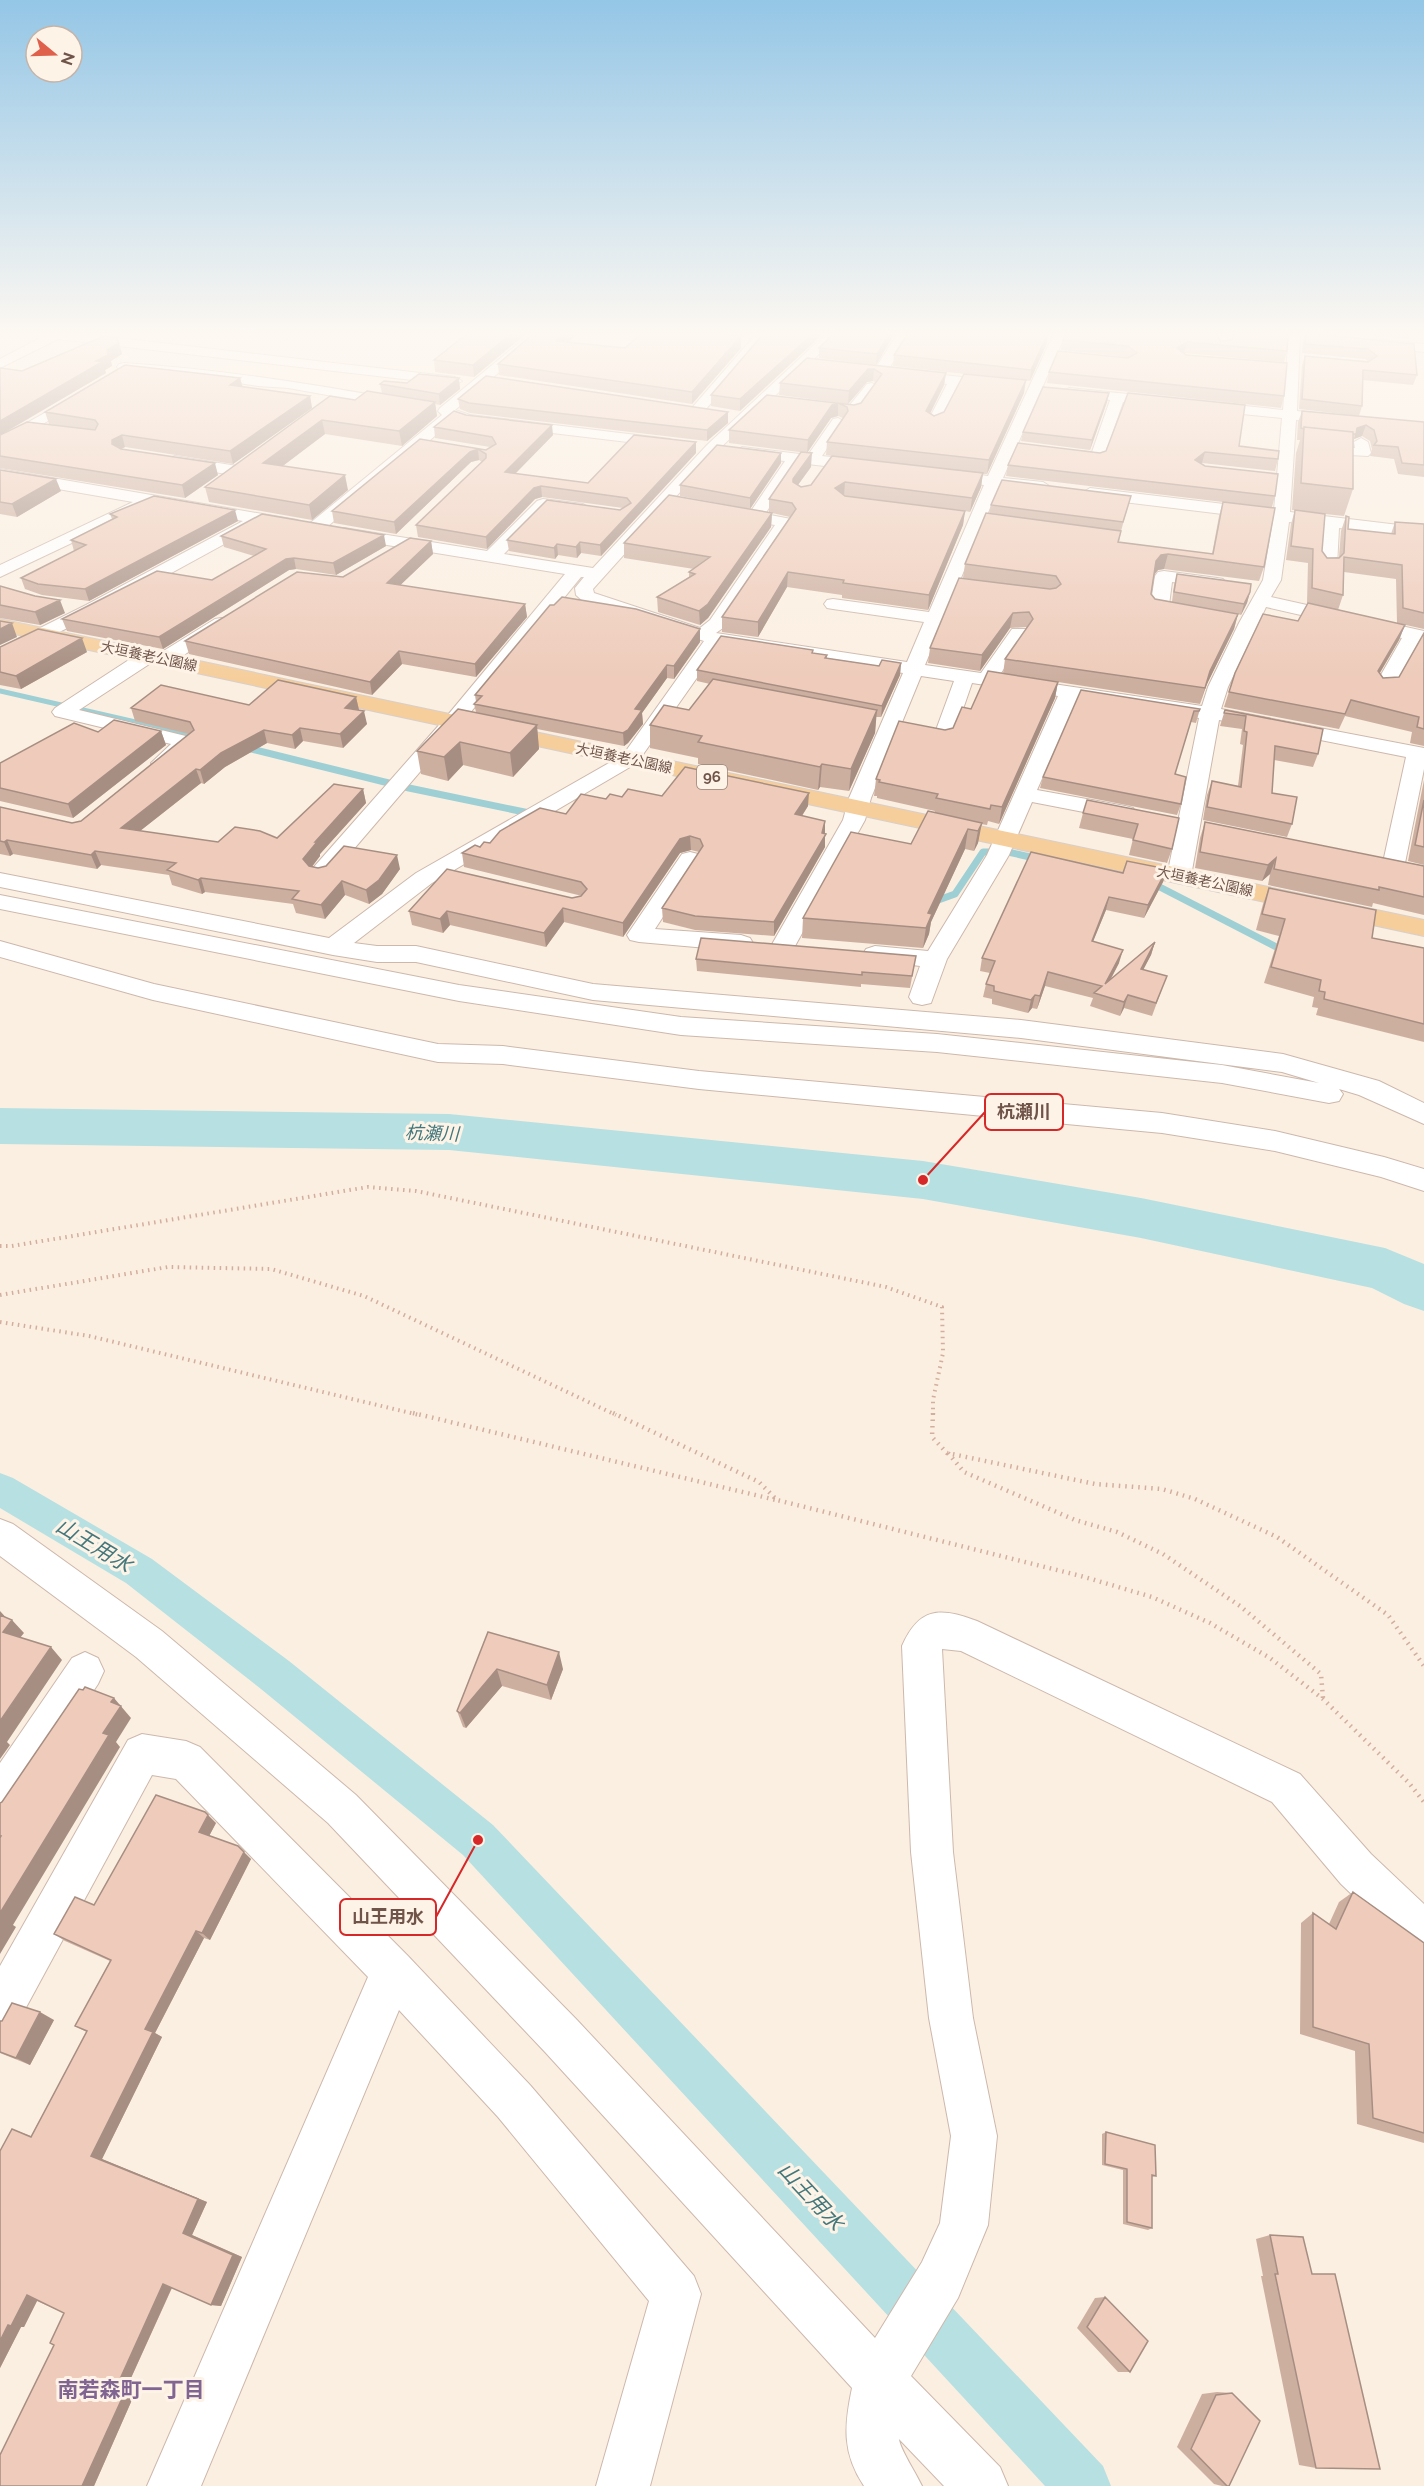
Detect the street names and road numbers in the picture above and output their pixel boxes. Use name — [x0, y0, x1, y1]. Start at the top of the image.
street label: 大垣養老公園線 — [99, 638, 199, 674]
street label: 大垣養老公園線 — [574, 740, 674, 776]
road number: 96 — [697, 765, 727, 789]
street label: 大垣養老公園線 — [1155, 863, 1255, 899]

